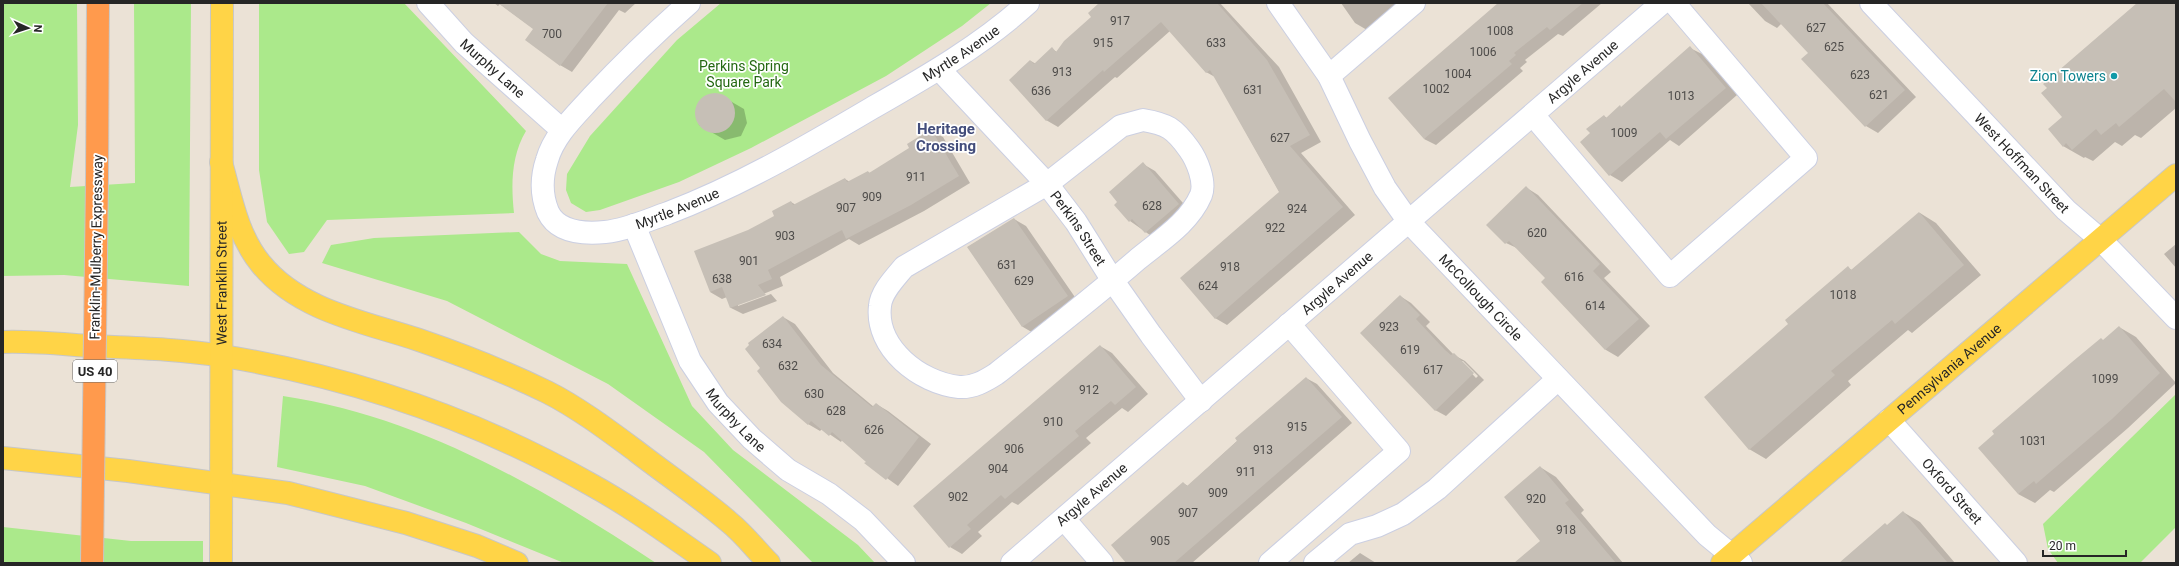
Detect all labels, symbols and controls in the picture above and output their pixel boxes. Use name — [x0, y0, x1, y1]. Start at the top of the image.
north arrow — [8, 8, 48, 48]
house number: 917 — [1110, 14, 1130, 28]
house number: 627 — [1806, 21, 1826, 35]
street label: Myrtle Avenue — [920, 22, 1002, 85]
text: N — [31, 24, 44, 33]
house number: 1008 — [1487, 24, 1514, 38]
house number: 700 — [542, 27, 562, 41]
street label: Murphy Lane — [457, 36, 528, 101]
house number: 915 — [1093, 36, 1113, 50]
house number: 633 — [1206, 36, 1226, 50]
street label: Argyle Avenue — [1544, 37, 1621, 106]
house number: 625 — [1824, 40, 1844, 54]
house number: 1006 — [1470, 45, 1497, 59]
park label: Perkins Spring Square Park — [699, 58, 789, 90]
house number: 913 — [1052, 65, 1072, 79]
house number: 1004 — [1445, 67, 1472, 81]
house number: 623 — [1850, 68, 1870, 82]
place label: Zion Towers — [2030, 68, 2106, 84]
marker: Zion Towers — [2109, 71, 2119, 81]
house number: 1002 — [1423, 82, 1450, 96]
house number: 631 — [1243, 83, 1263, 97]
house number: 636 — [1031, 84, 1051, 98]
house number: 621 — [1869, 88, 1889, 102]
house number: 1013 — [1668, 89, 1694, 103]
street label: West Hoffman Street — [1971, 110, 2073, 217]
district label: Heritage Crossing — [916, 120, 976, 155]
house number: 1009 — [1611, 126, 1637, 140]
house number: 627 — [1270, 131, 1290, 145]
street label: Franklin-Mulberry Expressway — [86, 154, 106, 340]
house number: 911 — [906, 170, 926, 184]
street label: Myrtle Avenue — [633, 185, 722, 232]
street label: Perkins Street — [1047, 188, 1109, 269]
house number: 909 — [862, 190, 882, 204]
house number: 628 — [1142, 199, 1162, 213]
house number: 907 — [836, 201, 856, 215]
house number: 924 — [1287, 202, 1307, 216]
street label: West Franklin Street — [213, 220, 230, 345]
house number: 922 — [1265, 221, 1285, 235]
house number: 620 — [1527, 226, 1547, 240]
house number: 903 — [775, 229, 795, 243]
street label: Argyle Avenue — [1298, 248, 1376, 318]
street label: McCollough Circle — [1436, 251, 1526, 344]
house number: 901 — [739, 254, 759, 268]
house number: 631 — [997, 258, 1017, 272]
house number: 918 — [1220, 260, 1240, 274]
house number: 616 — [1564, 270, 1584, 284]
house number: 638 — [712, 272, 732, 286]
house number: 629 — [1014, 274, 1034, 288]
house number: 624 — [1198, 279, 1218, 293]
house number: 1018 — [1830, 288, 1857, 302]
house number: 614 — [1585, 299, 1605, 313]
house number: 923 — [1379, 320, 1399, 334]
street label: Pennsylvania Avenue — [1894, 320, 2004, 417]
house number: 634 — [762, 337, 782, 351]
house number: 619 — [1400, 343, 1420, 357]
house number: 632 — [778, 359, 798, 373]
road number: US 40 — [73, 360, 117, 382]
house number: 617 — [1423, 363, 1443, 377]
house number: 1099 — [2092, 372, 2118, 386]
house number: 912 — [1079, 383, 1099, 397]
street label: Murphy Lane — [703, 385, 769, 455]
house number: 630 — [804, 387, 824, 401]
house number: 628 — [826, 404, 846, 418]
house number: 910 — [1043, 415, 1063, 429]
house number: 915 — [1287, 420, 1307, 434]
house number: 626 — [864, 423, 884, 437]
house number: 1031 — [2020, 434, 2046, 448]
house number: 906 — [1004, 442, 1024, 456]
house number: 913 — [1253, 443, 1273, 457]
street label: Oxford Street — [1919, 455, 1986, 527]
street label: Argyle Avenue — [1053, 460, 1130, 529]
house number: 904 — [988, 462, 1008, 476]
house number: 911 — [1236, 465, 1256, 479]
house number: 909 — [1208, 486, 1228, 500]
house number: 902 — [948, 490, 968, 504]
house number: 920 — [1526, 492, 1546, 506]
house number: 907 — [1178, 506, 1198, 520]
house number: 918 — [1556, 523, 1576, 537]
scale bar — [2043, 532, 2126, 558]
house number: 905 — [1150, 534, 1170, 548]
text: 20 m — [2049, 539, 2076, 553]

